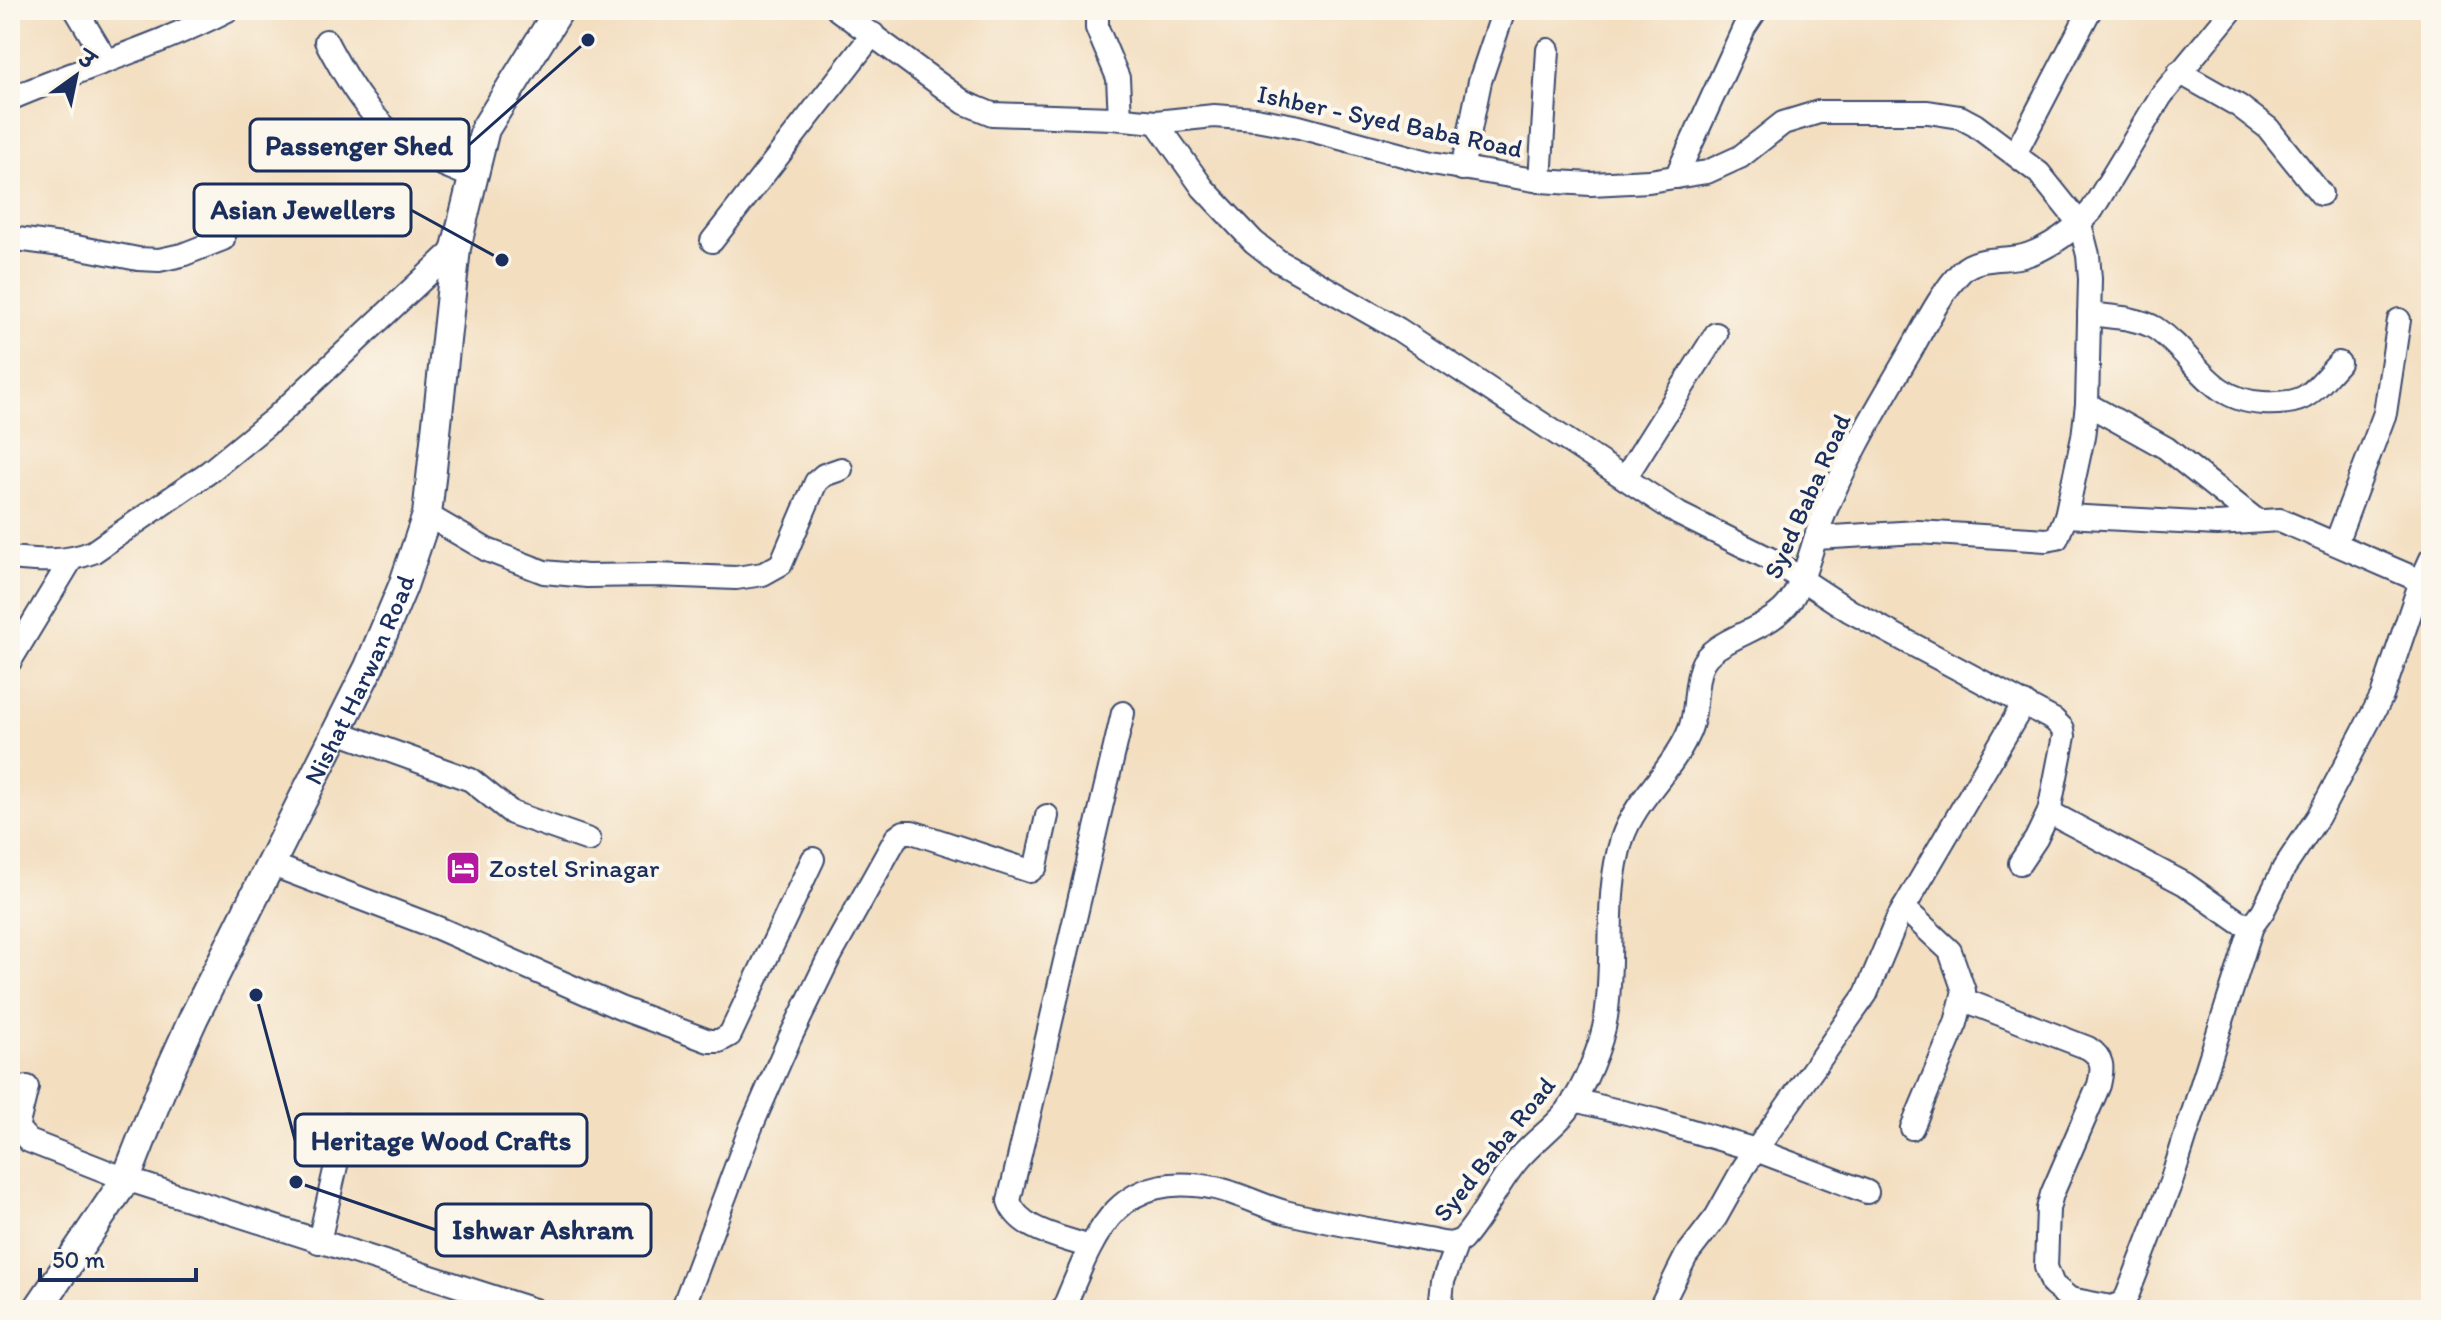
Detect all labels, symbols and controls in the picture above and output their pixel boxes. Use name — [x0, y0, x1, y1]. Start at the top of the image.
north arrow — [36, 36, 116, 116]
text: उ — [71, 43, 102, 76]
street label: Ishber - Syed Baba Road — [1254, 77, 1526, 165]
callout: Passenger Shed — [250, 119, 469, 171]
text: Passenger Shed — [265, 128, 454, 162]
callout: Asian Jewellers — [194, 184, 411, 236]
text: Asian Jewellers — [210, 192, 395, 226]
street label: Syed Baba Road — [1756, 408, 1858, 584]
street label: Nishat Harwan Road — [297, 570, 422, 790]
hotel icon: Zostel Srinagar — [444, 849, 482, 887]
place label: Zostel Srinagar — [489, 852, 660, 884]
street label: Syed Baba Road — [1426, 1069, 1563, 1228]
callout: Heritage Wood Crafts — [295, 1114, 587, 1166]
text: Heritage Wood Crafts — [311, 1123, 571, 1157]
callout: Ishwar Ashram — [436, 1204, 651, 1256]
text: Ishwar Ashram — [452, 1212, 634, 1246]
scale bar — [40, 1232, 196, 1282]
text: 50 m — [52, 1245, 105, 1274]

